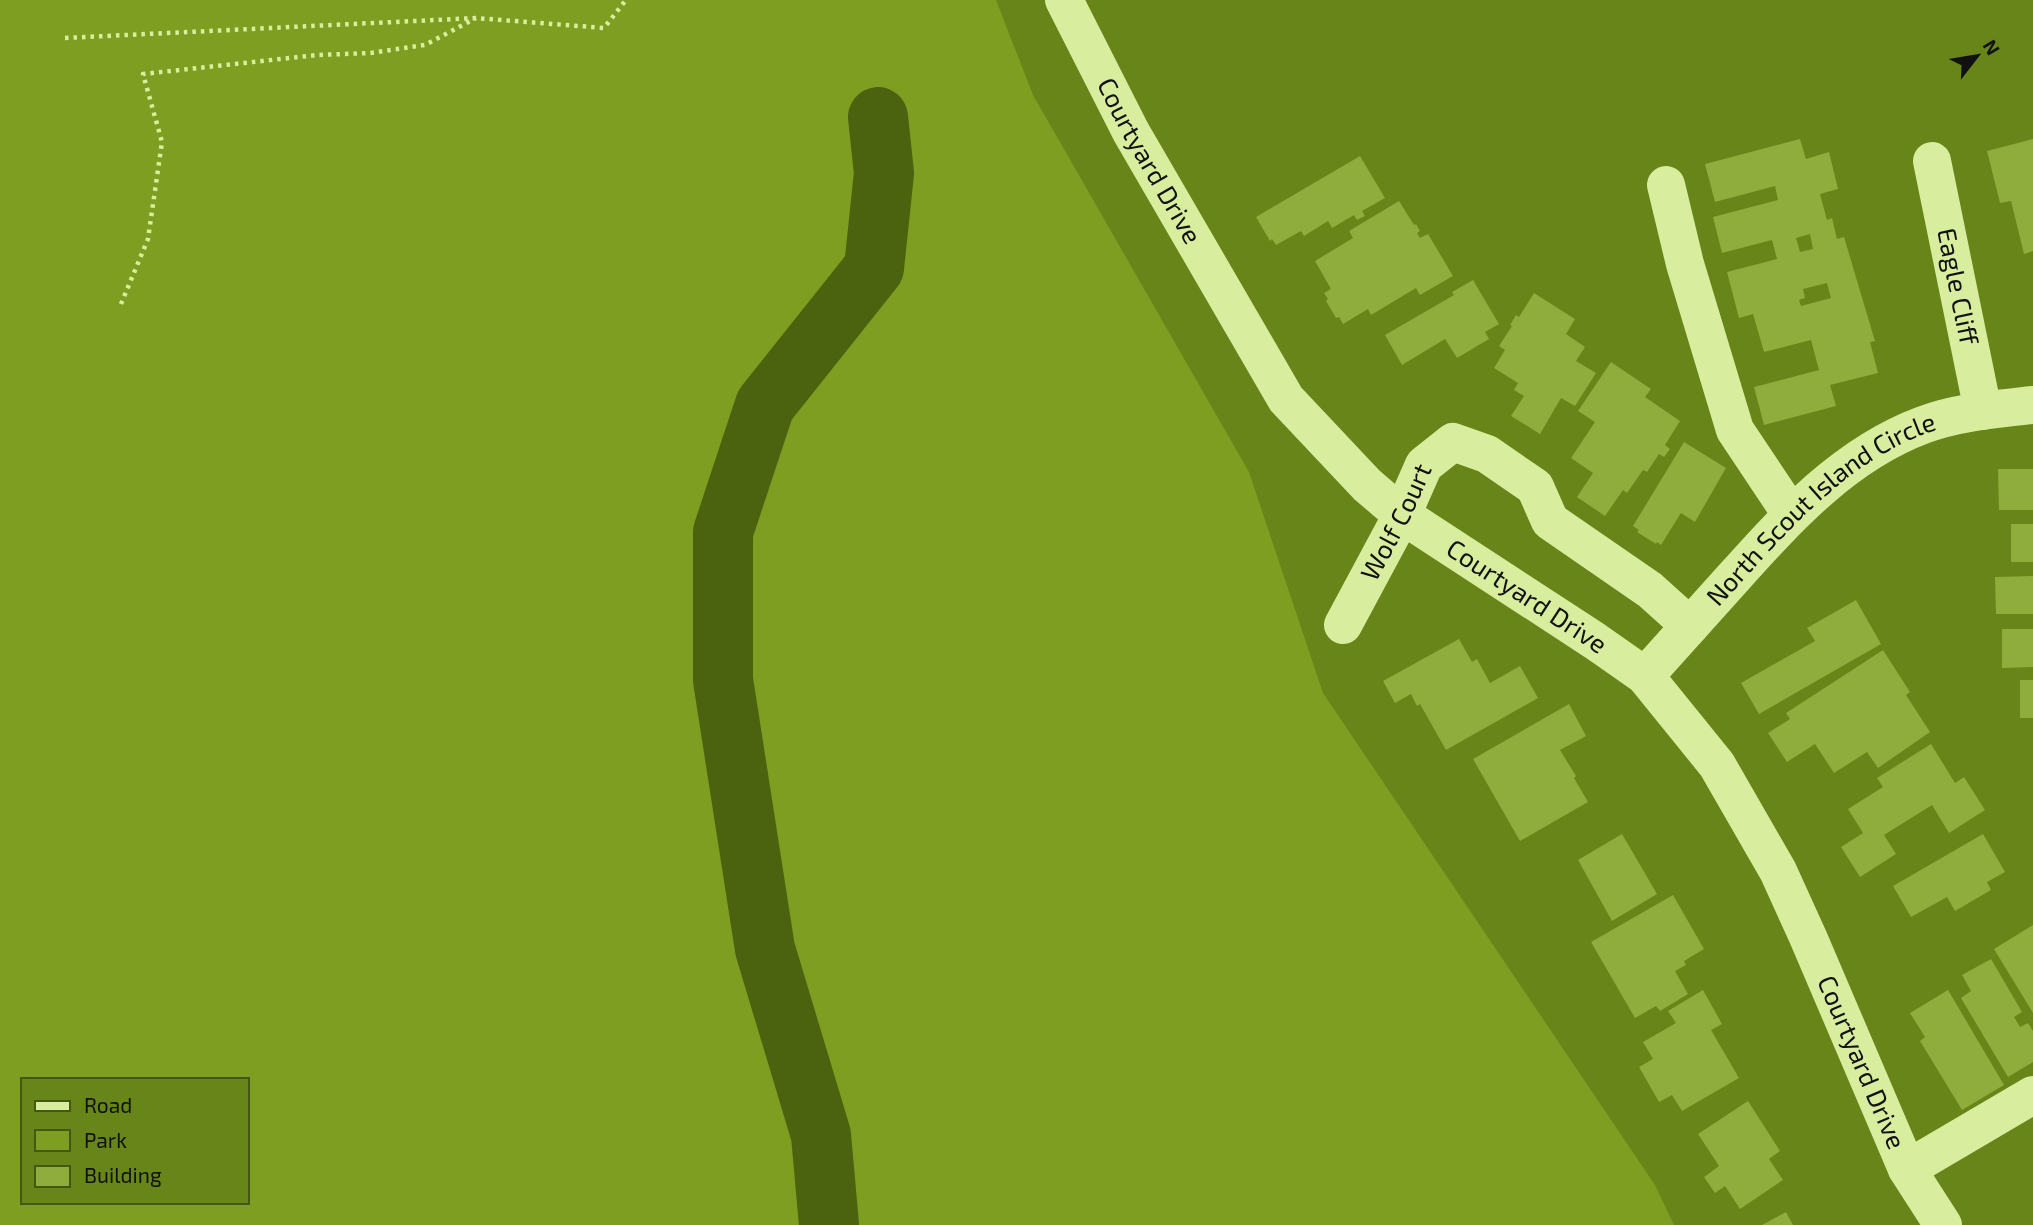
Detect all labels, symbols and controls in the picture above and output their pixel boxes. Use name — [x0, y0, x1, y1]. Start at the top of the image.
north arrow — [1942, 21, 2012, 91]
text: N — [1979, 35, 2005, 59]
street label: Courtyard Drive — [1092, 72, 1209, 249]
street label: Eagle Cliff — [1932, 225, 1986, 348]
street label: North Scout Island Circle — [1699, 405, 1939, 611]
street label: Wolf Court — [1353, 458, 1437, 585]
street label: Courtyard Drive — [1442, 532, 1614, 659]
street label: Courtyard Drive — [1812, 970, 1913, 1153]
legend — [21, 1078, 248, 1204]
text: Road — [84, 1092, 132, 1117]
text: Park — [84, 1127, 127, 1152]
text: Building — [84, 1162, 162, 1187]

